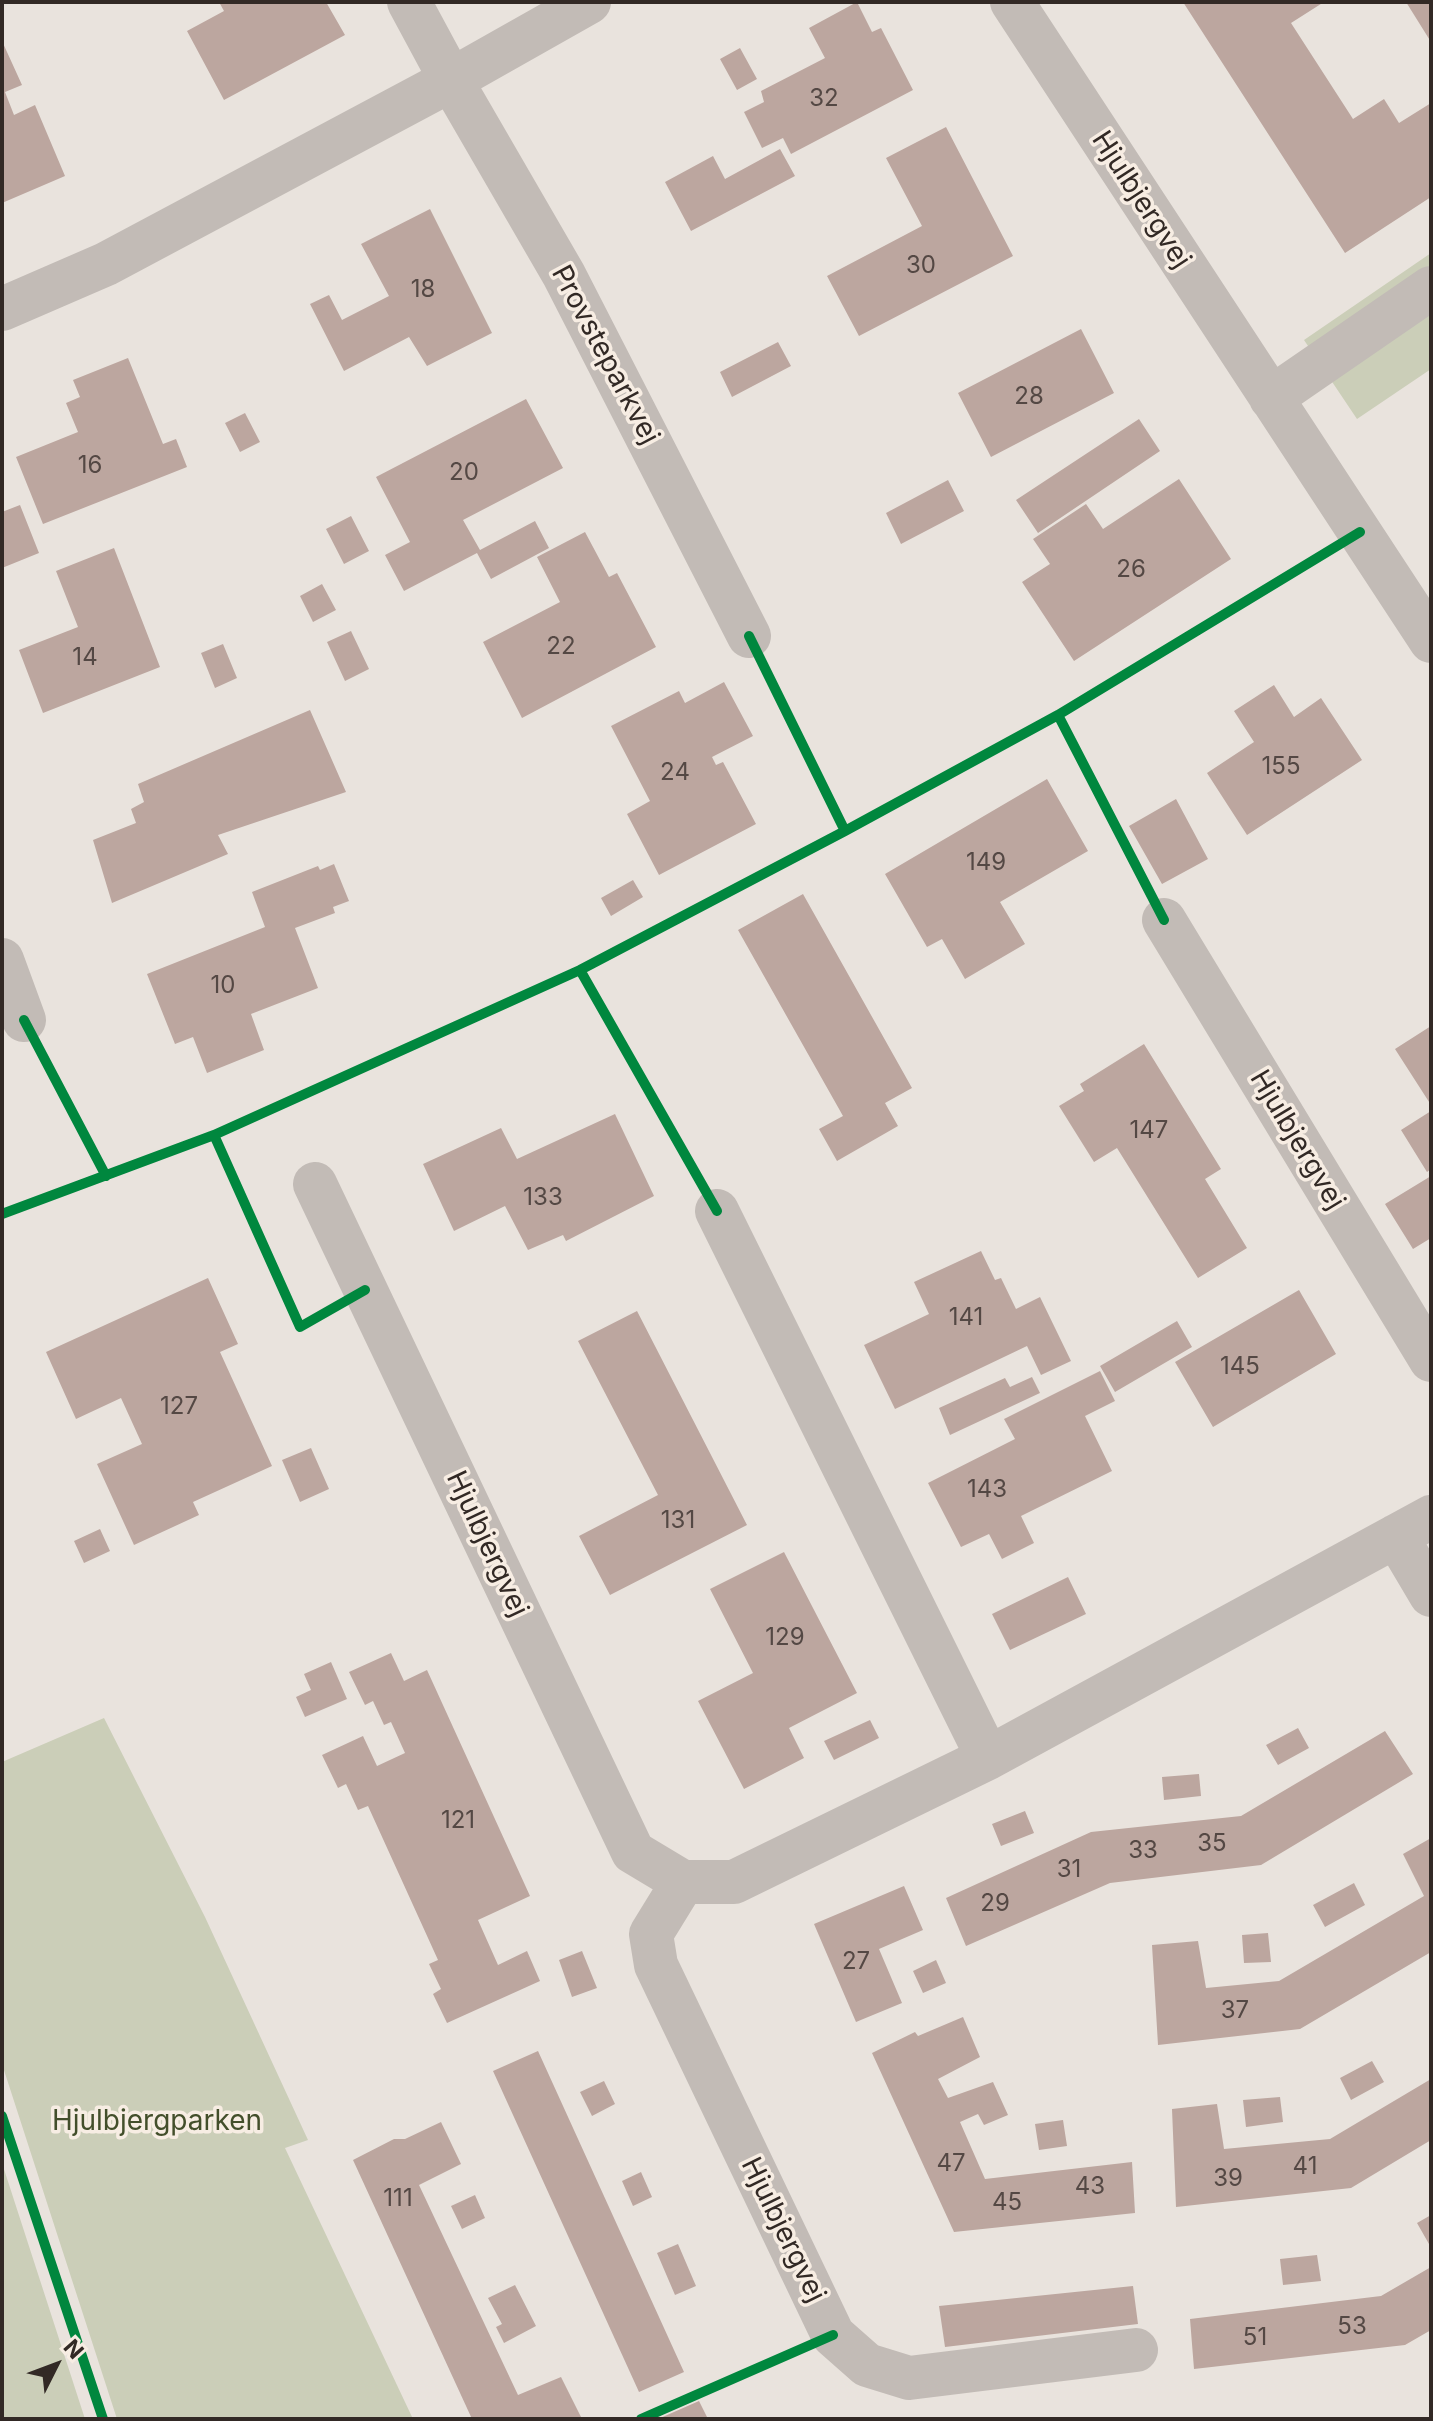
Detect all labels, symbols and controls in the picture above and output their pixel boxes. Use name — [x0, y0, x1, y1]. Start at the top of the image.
house number: 32 — [809, 85, 839, 113]
street label: Hjulbjergvej — [1084, 125, 1198, 275]
house number: 30 — [906, 252, 936, 280]
street label: Provsteparkvej — [544, 260, 666, 450]
house number: 18 — [411, 276, 435, 304]
house number: 28 — [1014, 383, 1044, 411]
house number: 16 — [78, 452, 102, 480]
house number: 20 — [449, 459, 479, 487]
house number: 26 — [1116, 556, 1146, 584]
house number: 22 — [546, 633, 576, 661]
house number: 14 — [72, 644, 98, 672]
house number: 155 — [1262, 753, 1300, 781]
house number: 24 — [660, 759, 690, 787]
house number: 149 — [966, 849, 1006, 877]
house number: 10 — [211, 972, 235, 1000]
street label: Hjulbjergvej — [1242, 1064, 1352, 1216]
house number: 147 — [1130, 1117, 1168, 1145]
house number: 133 — [523, 1184, 563, 1212]
house number: 141 — [949, 1304, 983, 1332]
house number: 145 — [1220, 1353, 1260, 1381]
house number: 127 — [160, 1393, 198, 1421]
street label: Hjulbjergvej — [439, 1466, 535, 1622]
house number: 143 — [967, 1476, 1007, 1504]
house number: 131 — [661, 1507, 695, 1535]
house number: 129 — [765, 1624, 805, 1652]
house number: 121 — [441, 1807, 475, 1835]
house number: 35 — [1197, 1830, 1227, 1858]
house number: 33 — [1128, 1837, 1158, 1865]
house number: 31 — [1057, 1856, 1081, 1884]
house number: 29 — [980, 1890, 1010, 1918]
house number: 27 — [842, 1948, 870, 1976]
house number: 37 — [1221, 1997, 1249, 2025]
park label: Hjulbjergparken — [52, 2105, 262, 2139]
house number: 47 — [936, 2150, 966, 2178]
street label: Hjulbjergvej — [734, 2152, 832, 2308]
house number: 41 — [1293, 2153, 1317, 2181]
house number: 39 — [1213, 2165, 1243, 2193]
house number: 43 — [1075, 2173, 1105, 2201]
house number: 111 — [383, 2185, 413, 2213]
house number: 45 — [992, 2189, 1022, 2217]
house number: 53 — [1337, 2313, 1367, 2341]
house number: 51 — [1243, 2324, 1267, 2352]
north arrow — [16, 2325, 96, 2405]
text: N — [59, 2334, 89, 2364]

